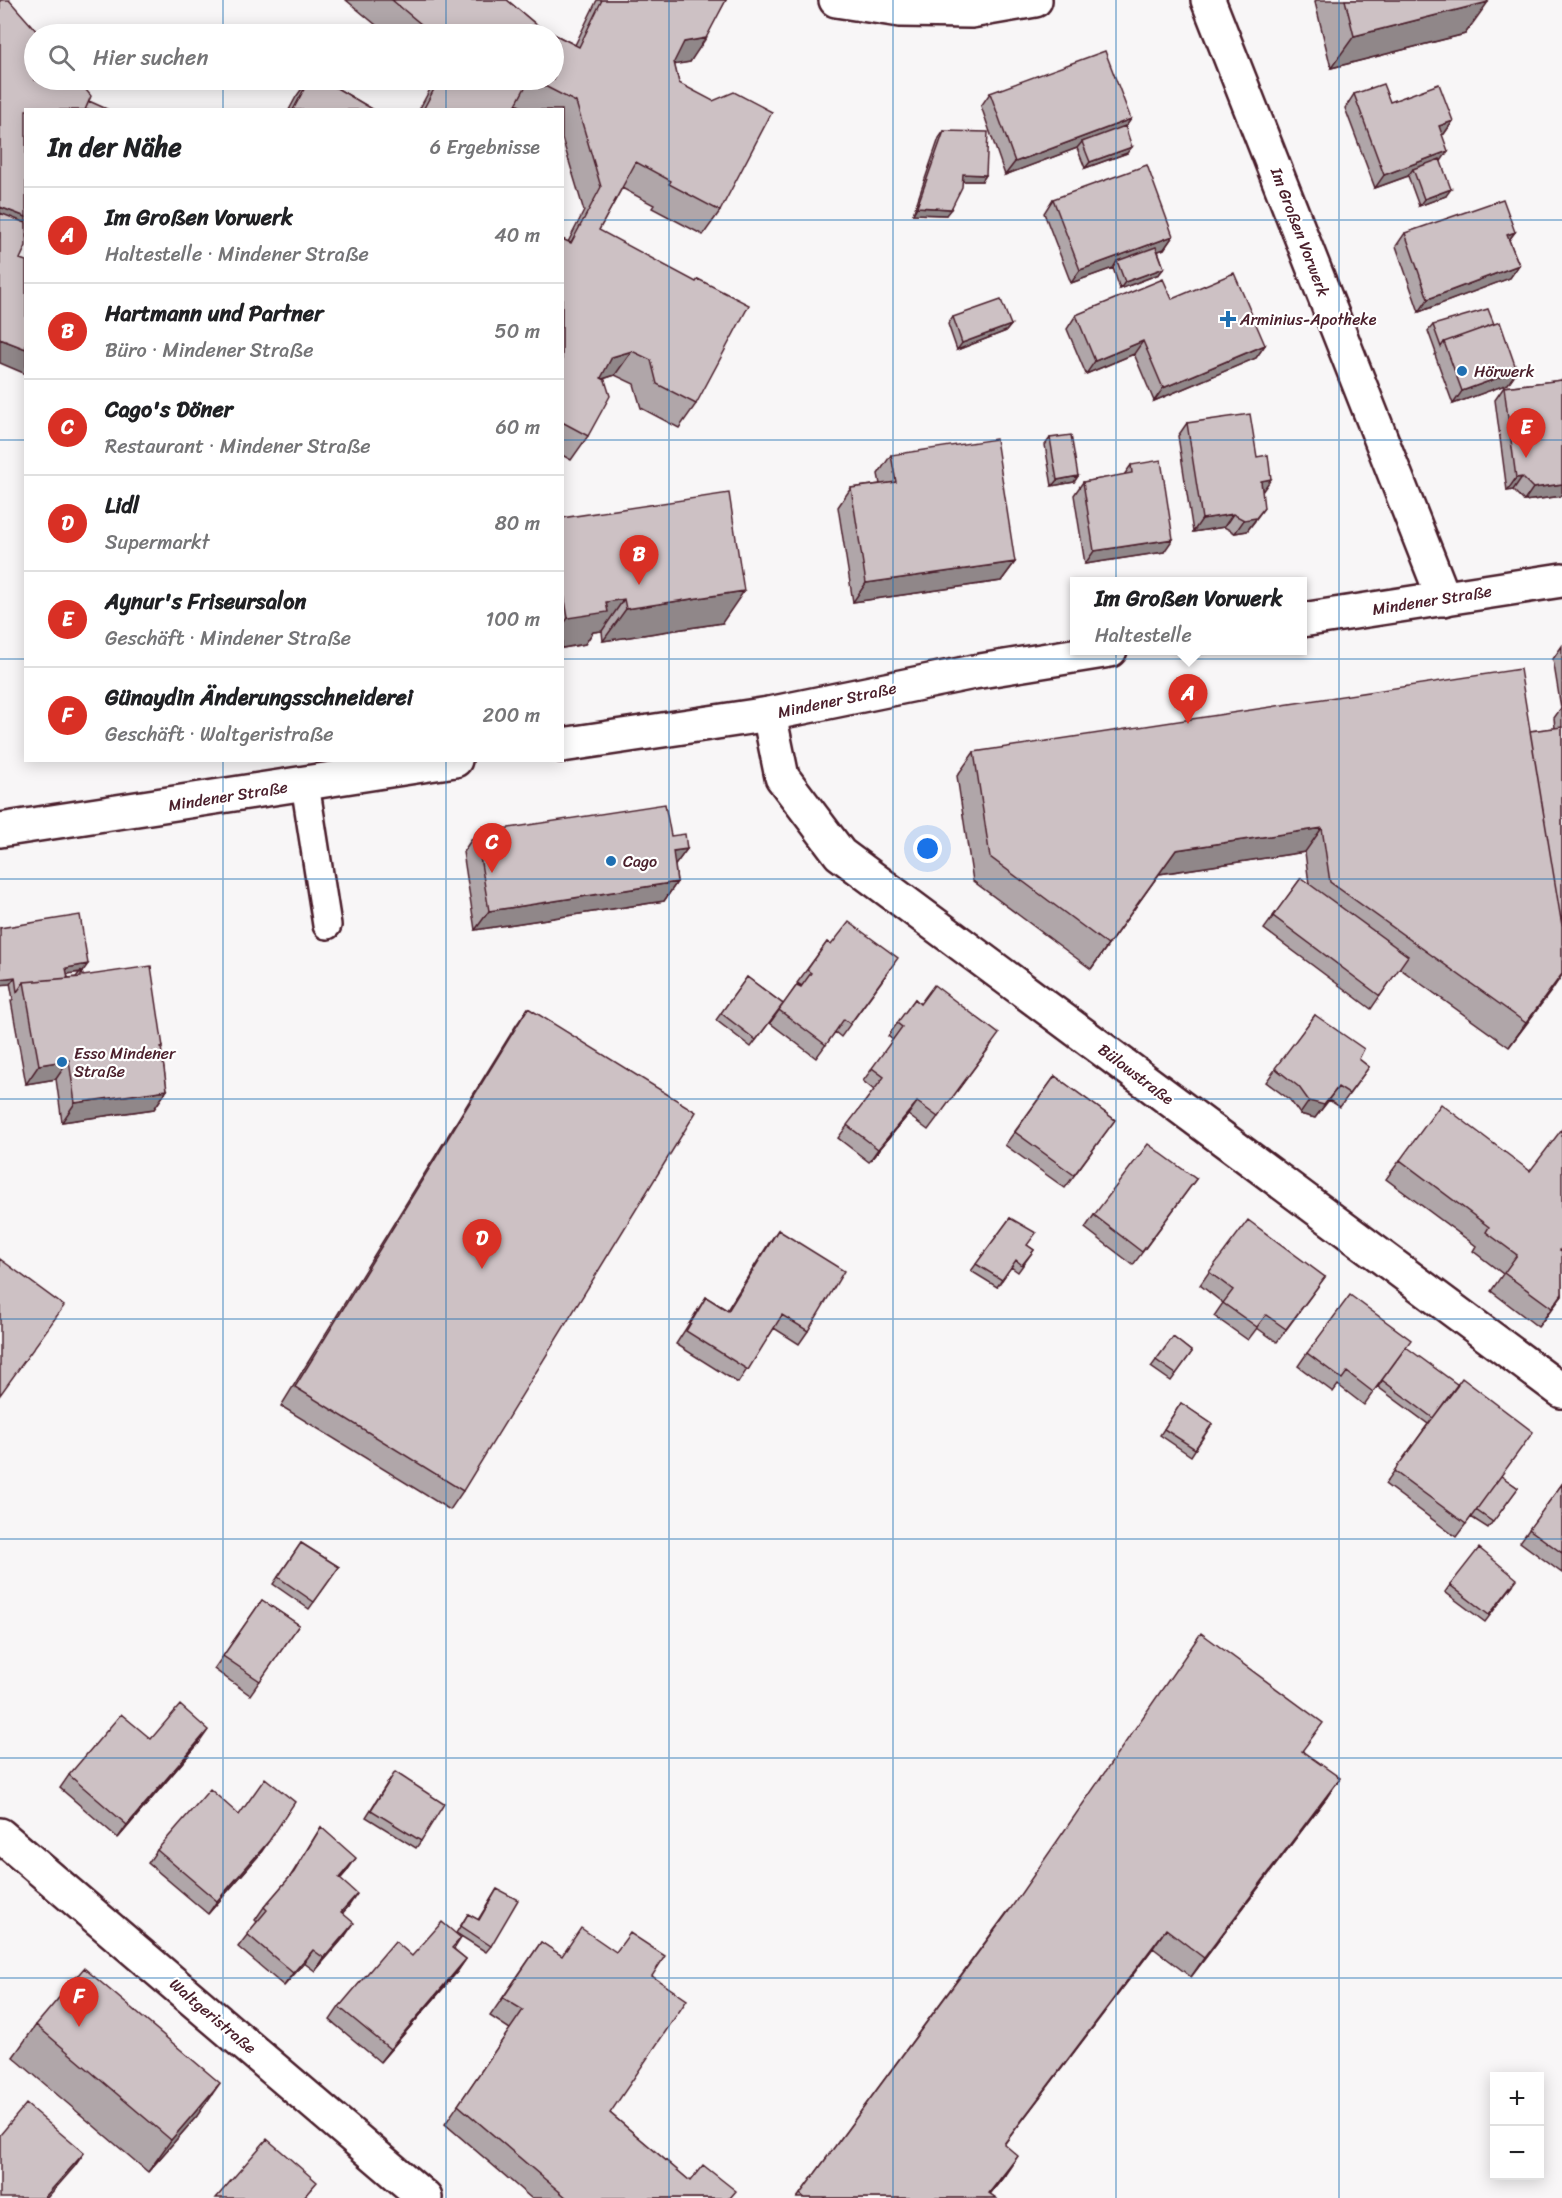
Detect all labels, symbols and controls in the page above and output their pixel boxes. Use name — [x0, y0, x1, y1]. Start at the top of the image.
search box — [24, 24, 564, 90]
text: Hier suchen — [93, 38, 208, 77]
icon: search — [45, 41, 78, 74]
text: In der Nähe — [48, 124, 182, 170]
text: 6 Ergebnisse — [430, 130, 540, 165]
street label: Im Großen Vorwerk — [1262, 162, 1338, 301]
text: Im Großen Vorwerk — [105, 198, 293, 237]
text: A — [61, 218, 74, 253]
text: 40 m — [494, 218, 540, 253]
text: Haltestelle · Mindener Straße — [105, 237, 369, 272]
text: Hartmann und Partner — [105, 294, 323, 333]
place label: Arminius-Apotheke — [1239, 305, 1377, 334]
marker: Arminius-Apotheke — [1221, 312, 1235, 326]
text: B — [61, 314, 74, 349]
text: 50 m — [495, 314, 540, 349]
text: Büro · Mindener Straße — [105, 333, 313, 368]
place label: Hörwerk — [1474, 357, 1535, 386]
marker: Hörwerk — [1455, 364, 1469, 378]
text: Cago's Döner — [105, 390, 233, 429]
pin: E — [1506, 408, 1546, 458]
text: C — [61, 410, 74, 445]
text: 60 m — [495, 410, 540, 445]
text: Restaurant · Mindener Straße — [105, 429, 371, 464]
text: Lidl — [105, 486, 139, 525]
text: D — [62, 506, 73, 541]
text: 80 m — [495, 506, 540, 541]
text: Supermarkt — [105, 525, 210, 560]
pin: B — [620, 536, 658, 585]
street label: Mindener Straße — [1370, 576, 1494, 624]
popup — [1070, 577, 1307, 655]
text: Im Großen Vorwerk — [1095, 579, 1282, 618]
text: Aynur's Friseursalon — [105, 582, 306, 621]
text: E — [62, 602, 73, 637]
text: 100 m — [486, 602, 540, 637]
text: Haltestelle — [1095, 618, 1192, 653]
text: Geschäft · Mindener Straße — [105, 621, 351, 656]
street label: Mindener Straße — [775, 673, 899, 727]
pin: A — [1168, 674, 1208, 724]
text: Günaydin Änderungsschneiderei — [105, 678, 413, 717]
text: F — [62, 698, 73, 733]
text: 200 m — [483, 698, 540, 733]
text: Geschäft · Waltgeristraße — [105, 717, 334, 752]
street label: Mindener Straße — [166, 772, 290, 820]
pin: C — [472, 824, 512, 873]
your location — [913, 834, 942, 863]
place label: Cago — [623, 847, 657, 876]
marker: Cago — [604, 854, 618, 868]
street label: Bülowstraße — [1092, 1036, 1181, 1113]
place label: Esso Mindener Straße — [74, 1039, 177, 1086]
marker: Esso Mindener Straße — [55, 1055, 69, 1069]
pin: D — [462, 1220, 502, 1269]
street label: Waltgeristraße — [163, 1971, 263, 2061]
pin: F — [60, 1978, 98, 2027]
map controls — [1490, 2072, 1544, 2180]
button: + — [1490, 2072, 1544, 2126]
button: − — [1490, 2126, 1544, 2180]

